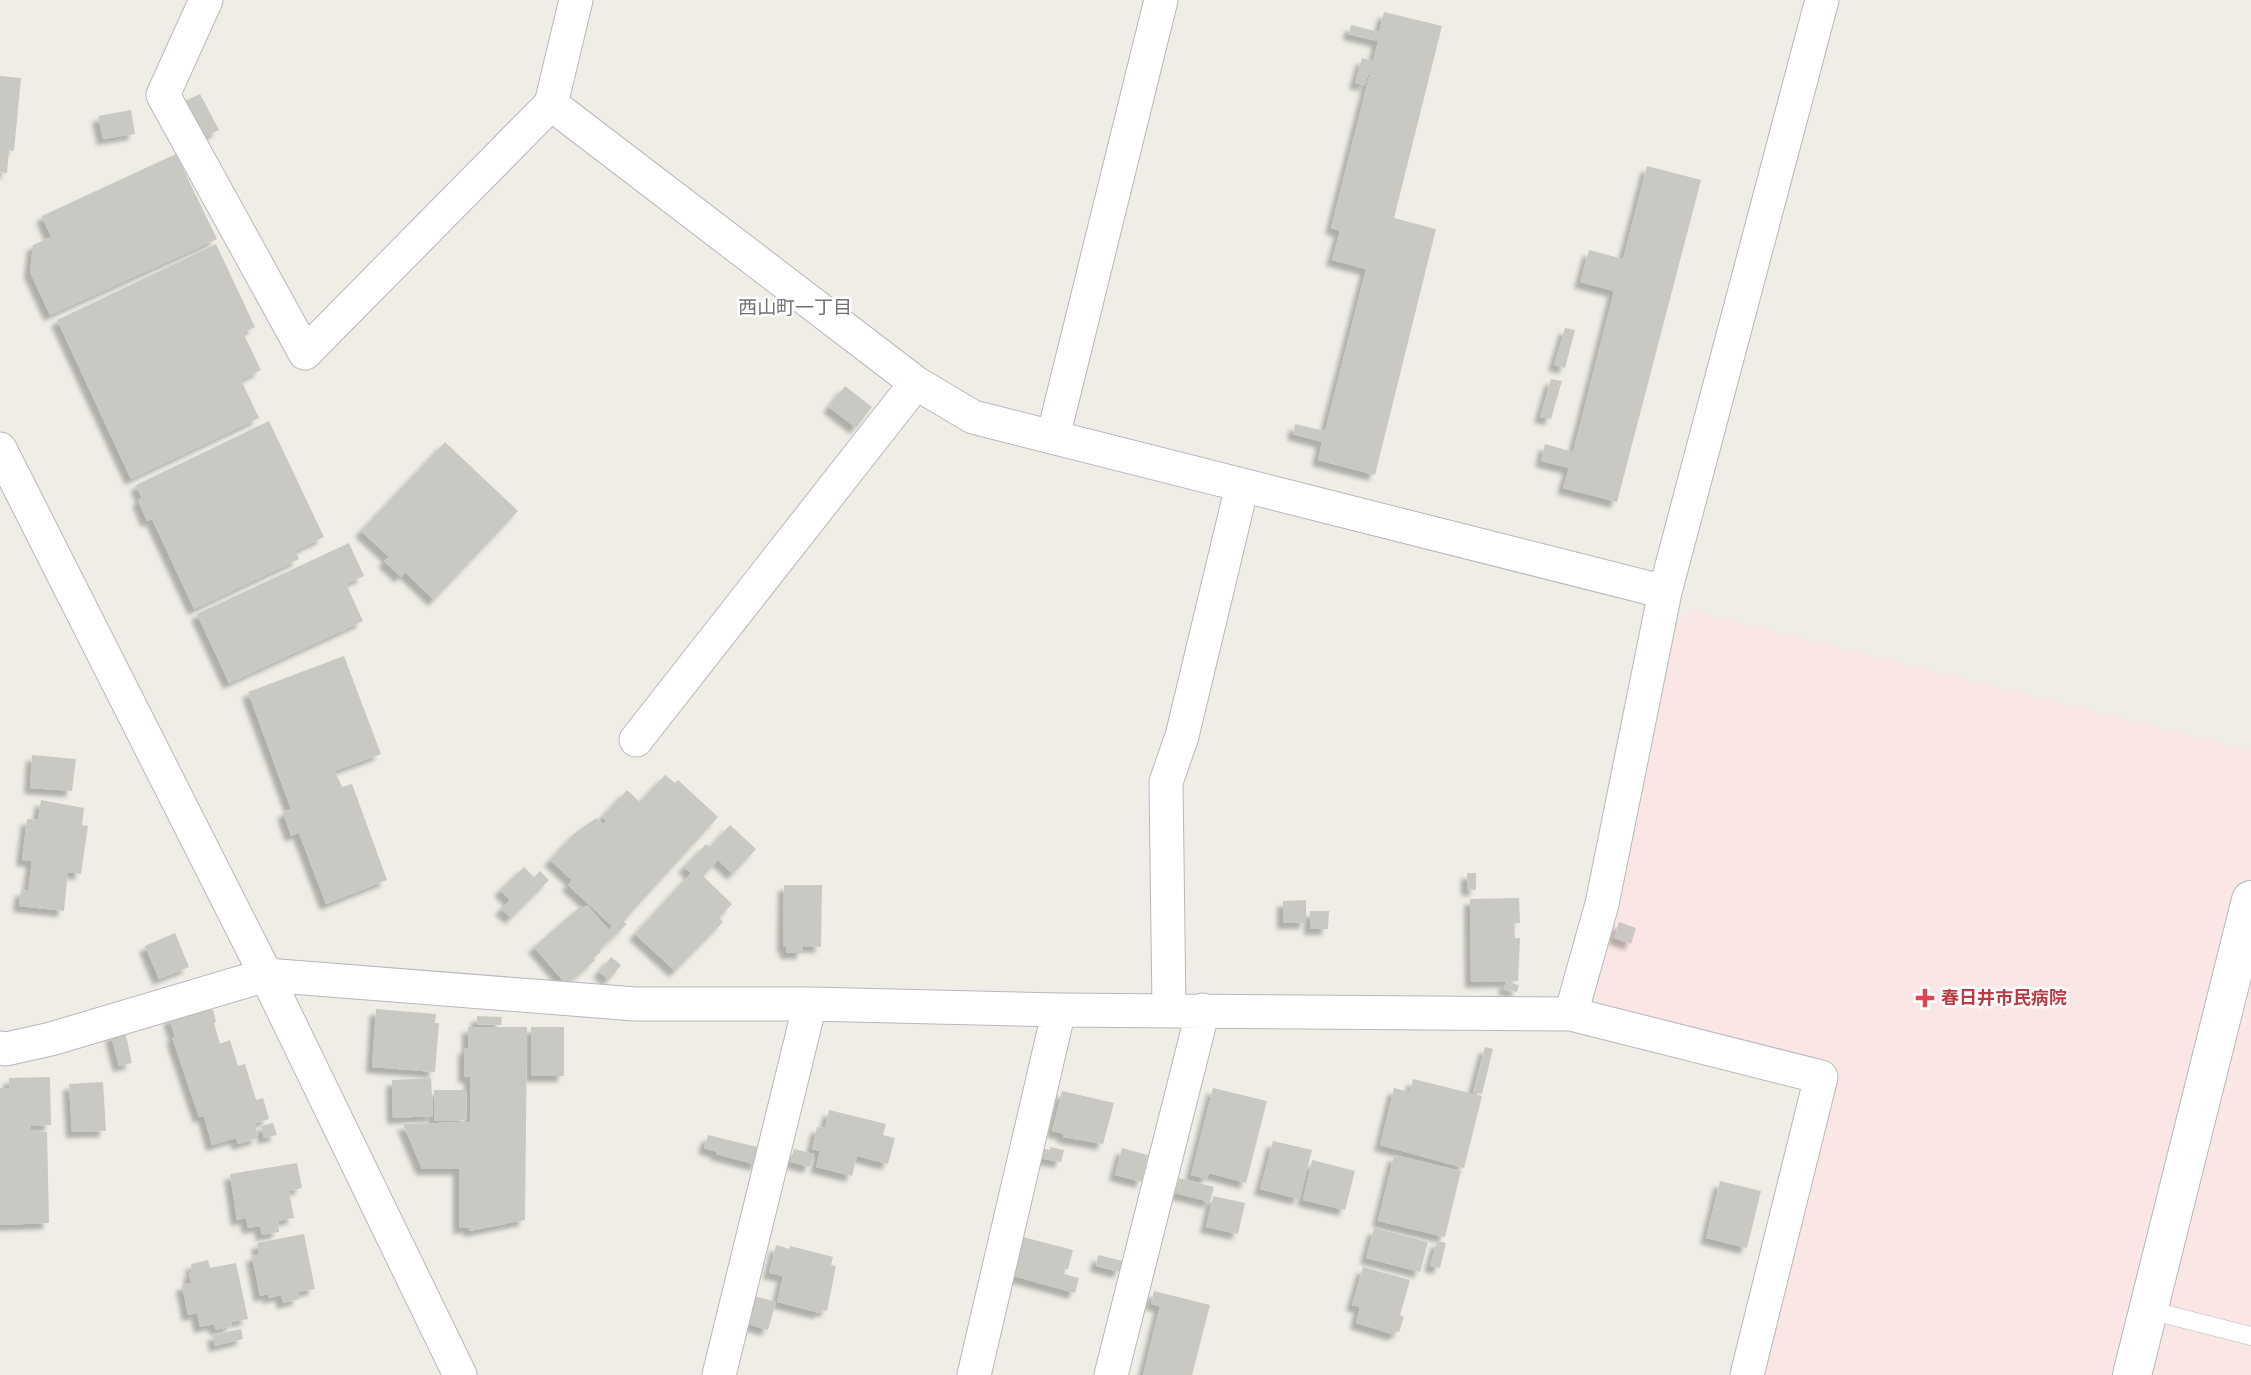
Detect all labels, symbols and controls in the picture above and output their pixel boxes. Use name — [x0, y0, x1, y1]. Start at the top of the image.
district label: 西山町一丁目 — [738, 294, 852, 320]
place label: 春日井市民病院 — [1941, 985, 2067, 1009]
marker: 春日井市民病院 — [1915, 988, 1935, 1008]

